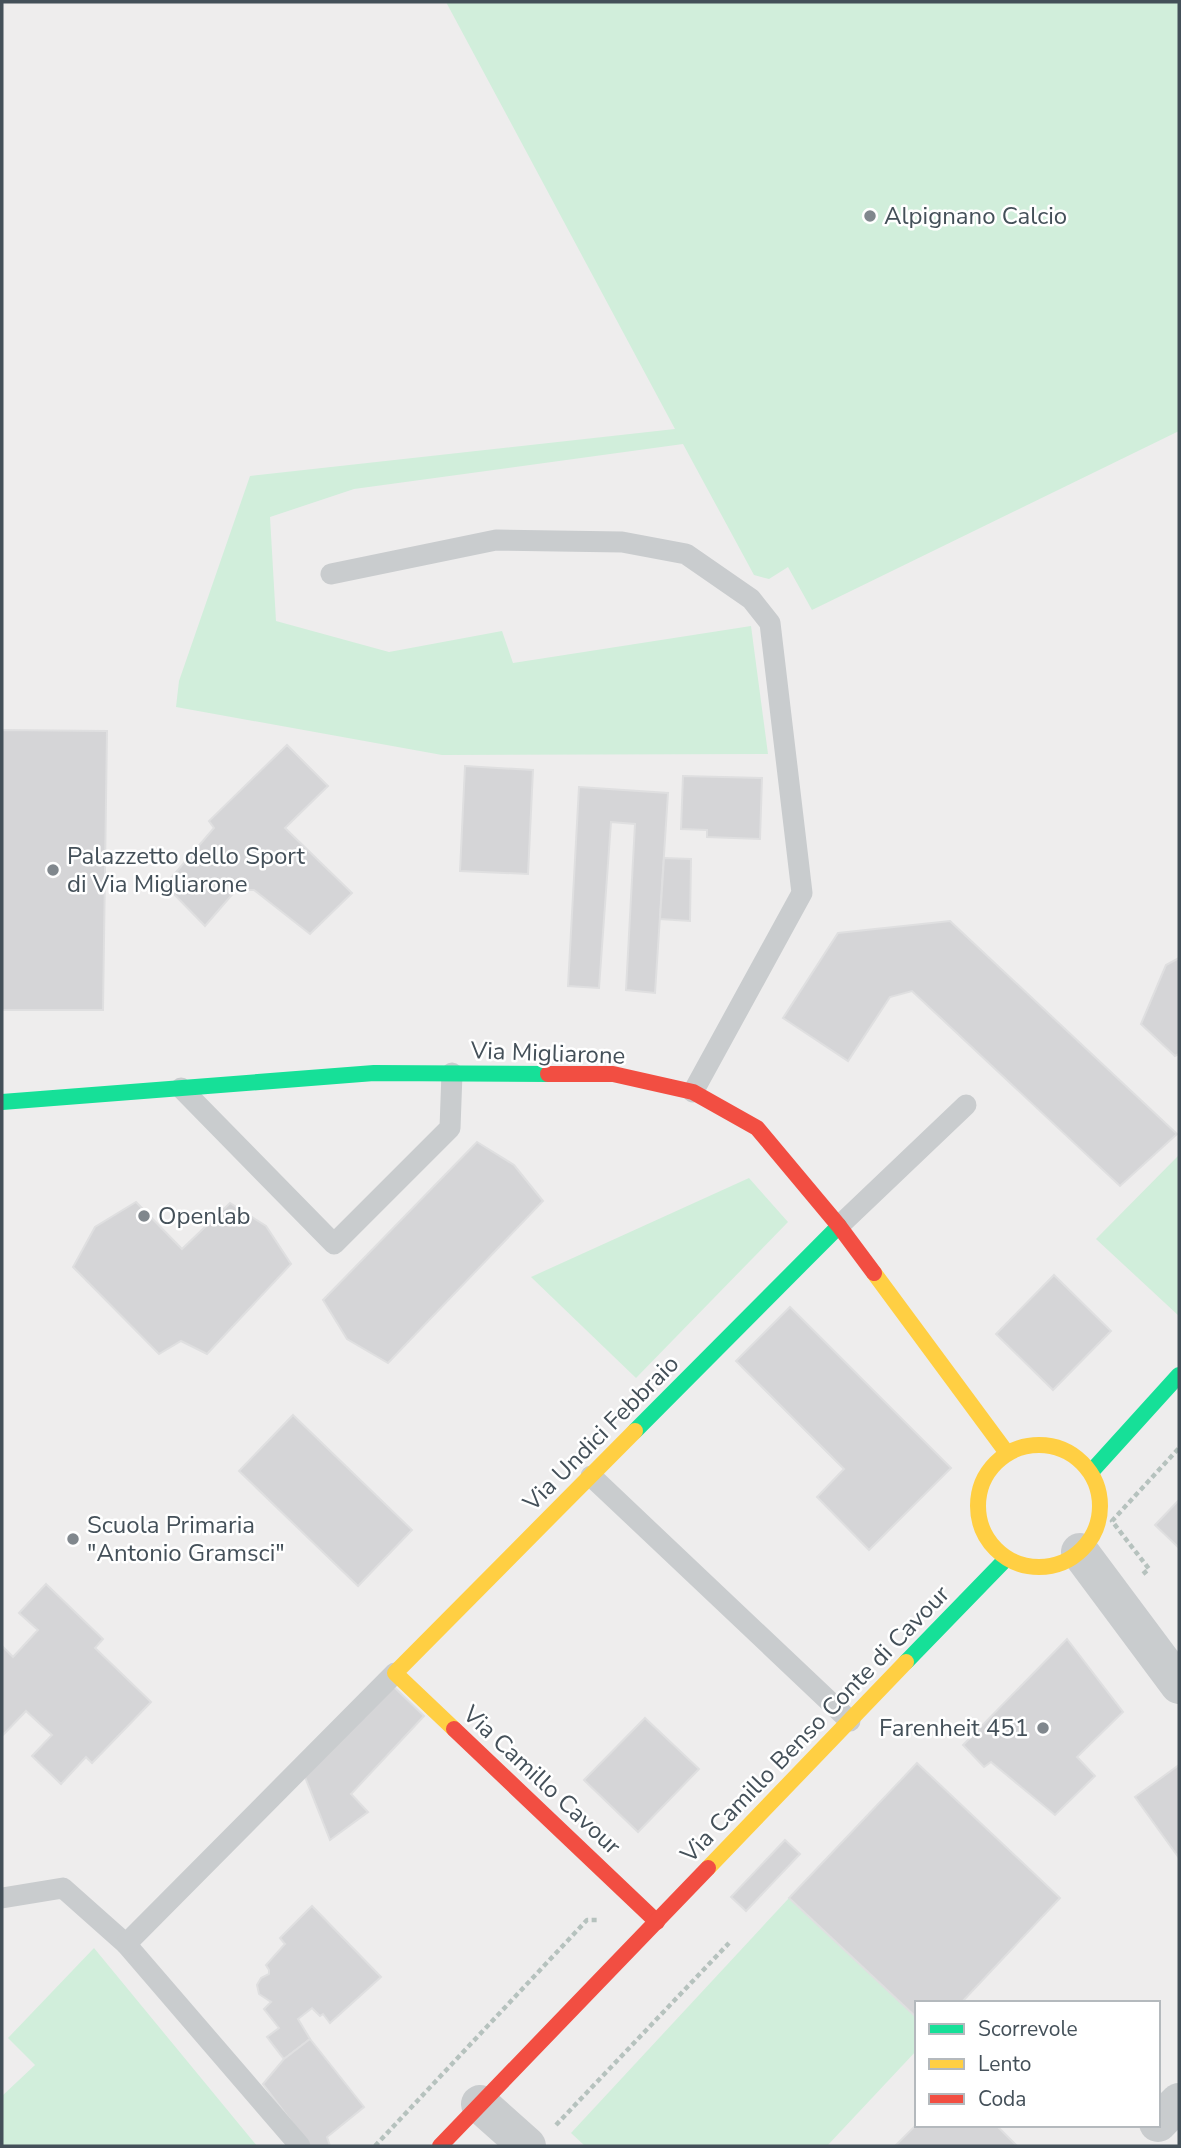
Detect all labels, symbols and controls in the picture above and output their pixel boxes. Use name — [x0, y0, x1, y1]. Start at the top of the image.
place label: Alpignano Calcio — [884, 200, 1067, 232]
marker: Alpignano Calcio — [862, 208, 878, 224]
place label: Palazzetto dello Sport di Via Migliarone — [67, 840, 305, 900]
marker: Palazzetto dello Sport di Via Migliarone — [45, 862, 61, 878]
street label: Via Migliarone — [469, 1034, 626, 1072]
place label: Openlab — [158, 1200, 251, 1232]
marker: Openlab — [136, 1208, 152, 1224]
street label: Via Undici Febbraio — [515, 1348, 686, 1519]
place label: Scuola Primaria "Antonio Gramsci" — [87, 1509, 285, 1569]
marker: Scuola Primaria "Antonio Gramsci" — [65, 1531, 81, 1547]
street label: Via Camillo Benso Conte di Cavour — [673, 1578, 957, 1870]
street label: Via Camillo Cavour — [455, 1698, 628, 1862]
place label: Farenheit 451 — [879, 1712, 1029, 1744]
marker: Farenheit 451 — [1035, 1720, 1051, 1736]
legend — [915, 2001, 1160, 2127]
text: Scorrevole — [978, 2015, 1078, 2043]
text: Lento — [978, 2050, 1031, 2078]
text: Coda — [978, 2085, 1026, 2113]

